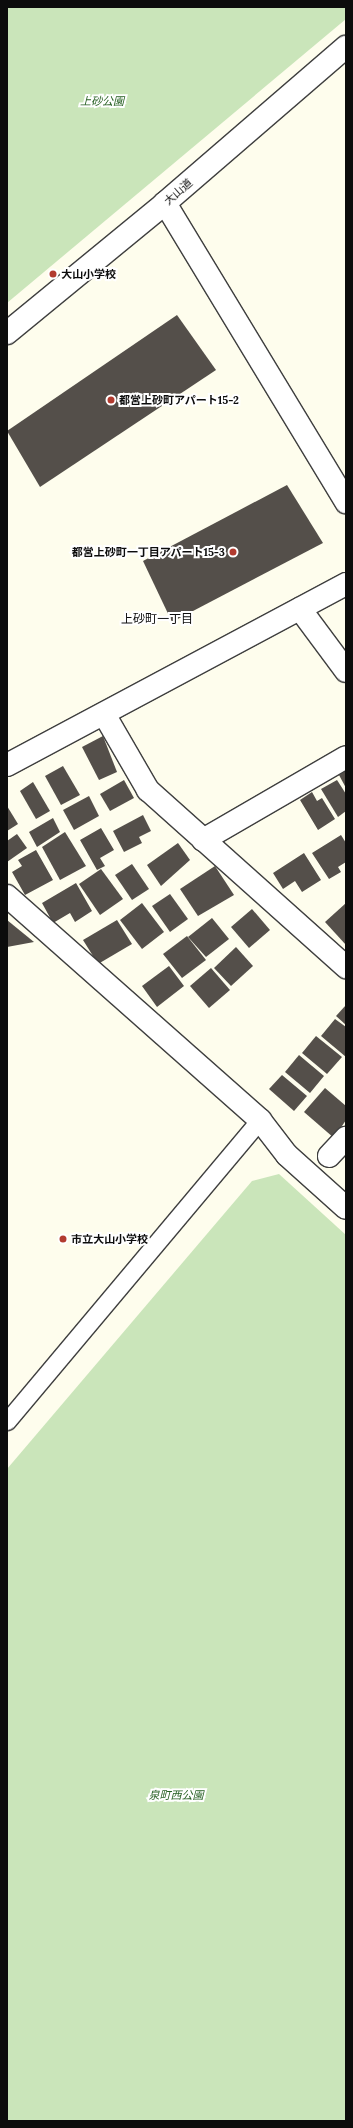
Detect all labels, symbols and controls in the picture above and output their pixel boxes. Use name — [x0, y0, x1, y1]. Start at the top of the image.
park label: 上砂公園 — [80, 94, 124, 108]
street label: 大山道 — [161, 176, 195, 208]
place label: 大山小学校 — [61, 267, 116, 281]
marker: 大山小学校 — [48, 269, 58, 279]
place label: 都営上砂町アパート15-2 — [119, 393, 239, 407]
marker: 都営上砂町アパート15-2 — [106, 395, 116, 405]
place label: 都営上砂町一丁目アパート15-3 — [71, 545, 225, 559]
marker: 都営上砂町一丁目アパート15-3 — [228, 547, 238, 557]
district label: 上砂町一丁目 — [121, 612, 193, 626]
place label: 市立大山小学校 — [71, 1232, 148, 1246]
marker: 市立大山小学校 — [58, 1234, 68, 1244]
park label: 泉町西公園 — [149, 1788, 203, 1802]

